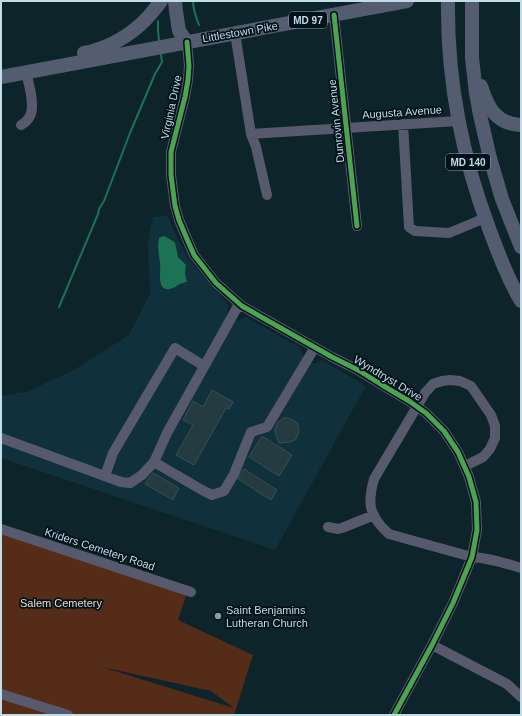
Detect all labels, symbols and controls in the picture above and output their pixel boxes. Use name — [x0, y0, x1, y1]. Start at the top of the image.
road number: MD 97 — [289, 12, 327, 28]
street label: Littlestown Pike — [201, 19, 279, 45]
street label: Virginia Drive — [158, 74, 184, 140]
street label: Dunrovin Avenue — [326, 79, 346, 163]
street label: Augusta Avenue — [362, 103, 442, 121]
road number: MD 140 — [446, 154, 490, 170]
street label: Wyndtryst Drive — [352, 353, 424, 403]
street label: Kriders Cemetery Road — [43, 526, 157, 572]
park label: Salem Cemetery — [20, 597, 102, 609]
place label: Saint Benjamins Lutheran Church — [226, 604, 308, 629]
marker: Saint Benjamins Lutheran Church — [213, 611, 223, 621]

